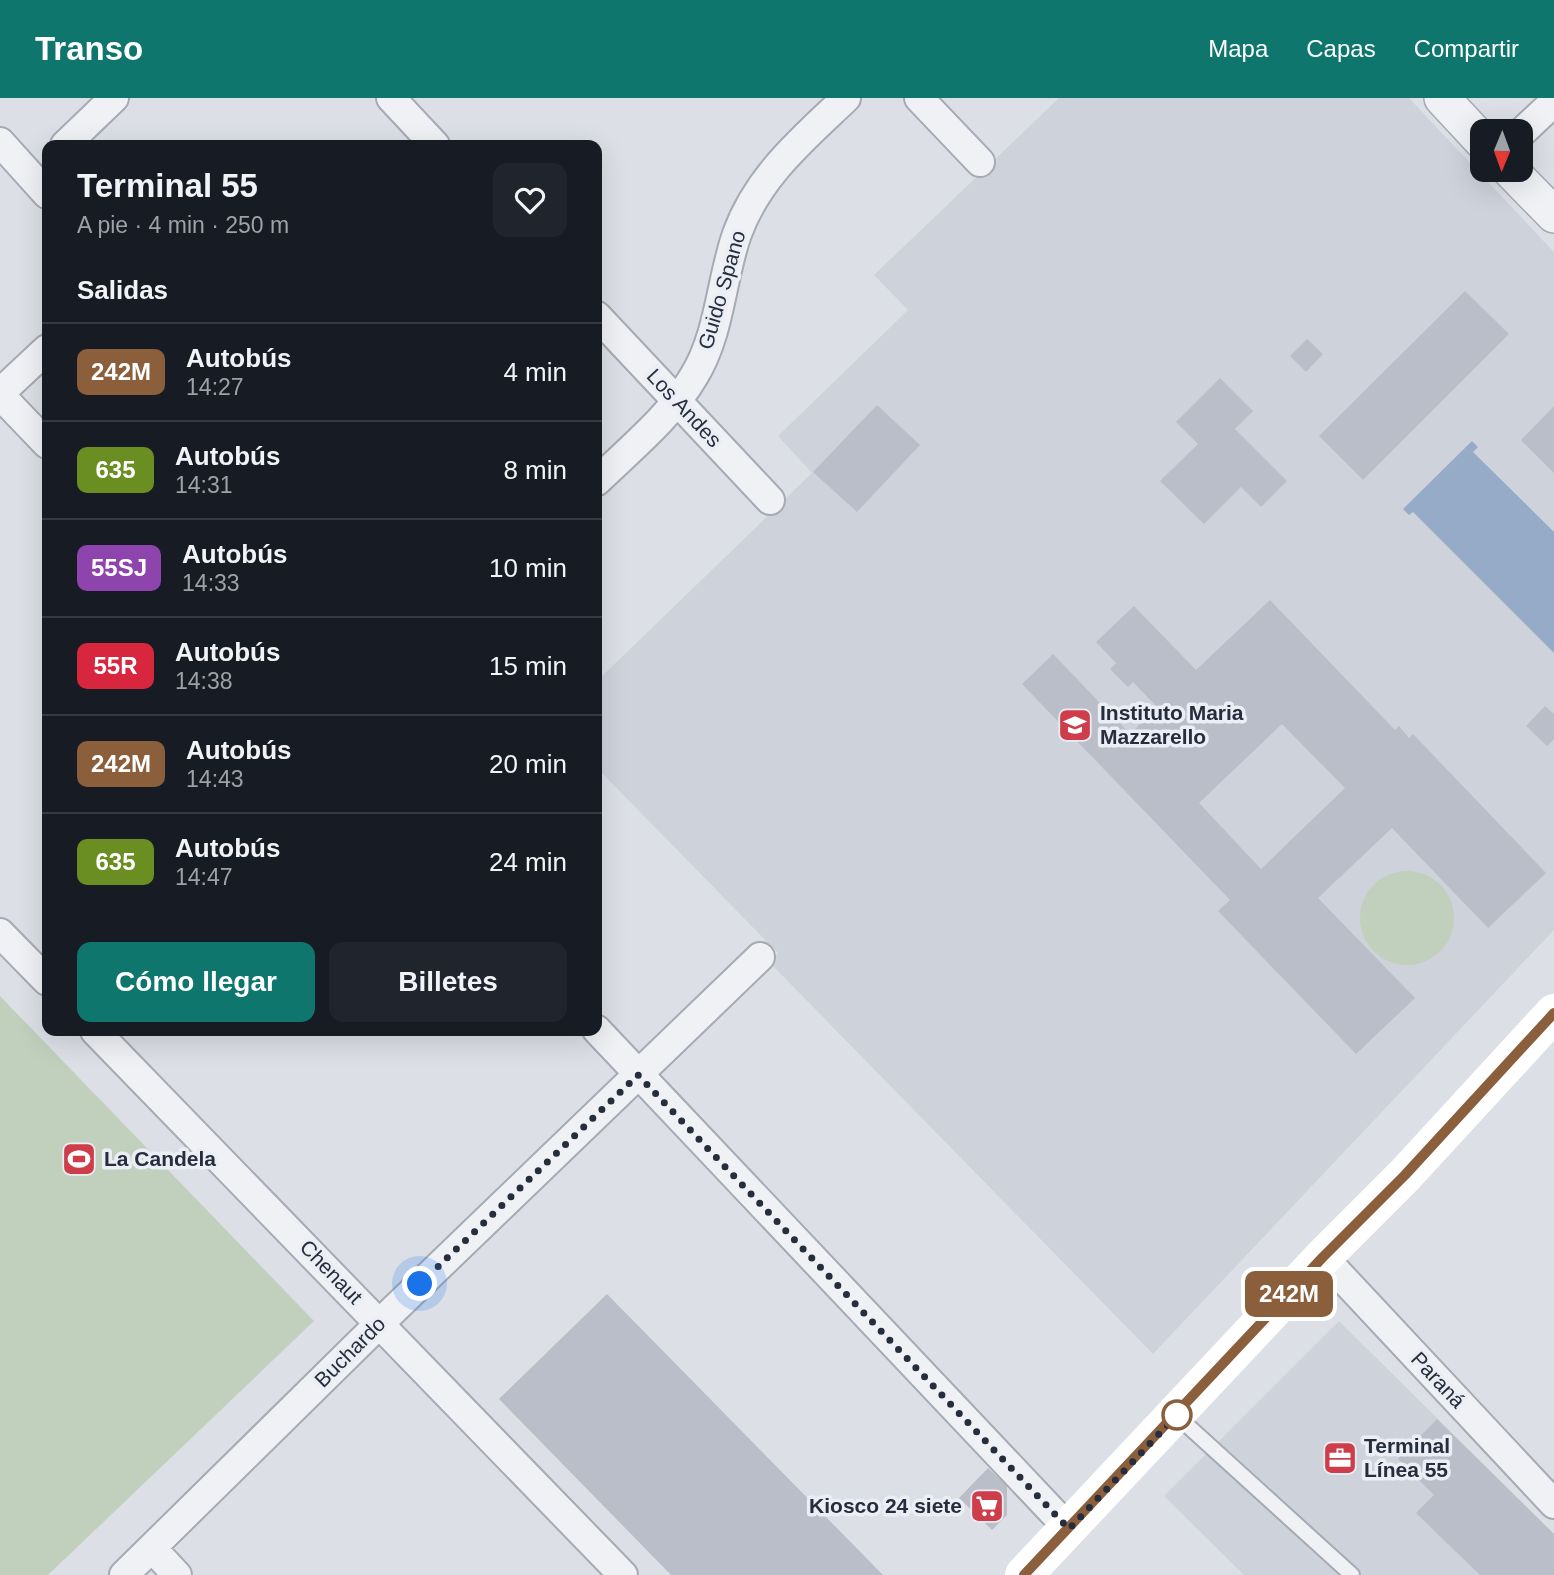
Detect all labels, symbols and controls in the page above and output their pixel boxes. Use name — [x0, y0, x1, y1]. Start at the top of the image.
text: Transo — [35, 30, 143, 67]
text: Mapa — [1208, 35, 1268, 62]
text: Capas — [1306, 35, 1376, 62]
text: Compartir — [1414, 35, 1519, 62]
north arrow — [1470, 119, 1533, 182]
map controls — [1470, 119, 1533, 182]
button: heart — [493, 163, 567, 237]
text: Terminal 55 — [77, 167, 258, 204]
text: A pie · 4 min · 250 m — [77, 212, 289, 238]
street label: Guido Spano — [694, 228, 749, 352]
text: Salidas — [77, 275, 168, 305]
text: Autobús — [186, 343, 291, 373]
text: 4 min — [503, 357, 567, 387]
text: 242M — [91, 358, 151, 385]
street label: Los Andes — [643, 364, 726, 451]
text: 14:27 — [186, 374, 244, 400]
text: Autobús — [175, 441, 280, 471]
text: 8 min — [503, 455, 567, 485]
text: 635 — [95, 456, 136, 483]
text: 14:31 — [175, 472, 233, 498]
text: Autobús — [182, 539, 287, 569]
text: 10 min — [489, 553, 567, 583]
text: 55SJ — [91, 554, 147, 581]
text: 14:33 — [182, 570, 240, 596]
text: Autobús — [175, 637, 280, 667]
text: 15 min — [489, 651, 567, 681]
text: 55R — [93, 652, 138, 679]
text: 14:38 — [175, 668, 233, 694]
place label: Instituto Maria Mazzarello — [1100, 701, 1244, 748]
school or university icon: Instituto Maria Mazzarello — [1056, 706, 1094, 744]
text: Autobús — [186, 735, 291, 765]
text: 20 min — [489, 749, 567, 779]
text: 242M — [91, 750, 151, 777]
text: 14:43 — [186, 766, 244, 792]
text: Autobús — [175, 833, 280, 863]
text: 24 min — [489, 847, 567, 877]
text: 635 — [95, 848, 136, 875]
text: 14:47 — [175, 864, 233, 890]
button: Cómo llegar — [77, 942, 315, 1022]
button: Billetes — [329, 942, 567, 1022]
sports icon: La Candela — [60, 1140, 98, 1178]
place label: La Candela — [104, 1147, 216, 1170]
street label: Chenaut — [296, 1235, 367, 1308]
your location — [402, 1266, 437, 1301]
line badge: 242M — [1240, 1271, 1338, 1317]
text: 242M — [1259, 1280, 1319, 1307]
street label: Buchardo — [310, 1312, 390, 1392]
street label: Paraná — [1407, 1347, 1470, 1412]
unlabelled marker — [1162, 1400, 1192, 1430]
place label: Terminal Línea 55 — [1364, 1434, 1450, 1481]
office icon: Terminal Línea 55 — [1321, 1439, 1359, 1477]
supermarket icon: Kiosco 24 siete — [968, 1487, 1006, 1525]
place label: Kiosco 24 siete — [809, 1494, 962, 1517]

